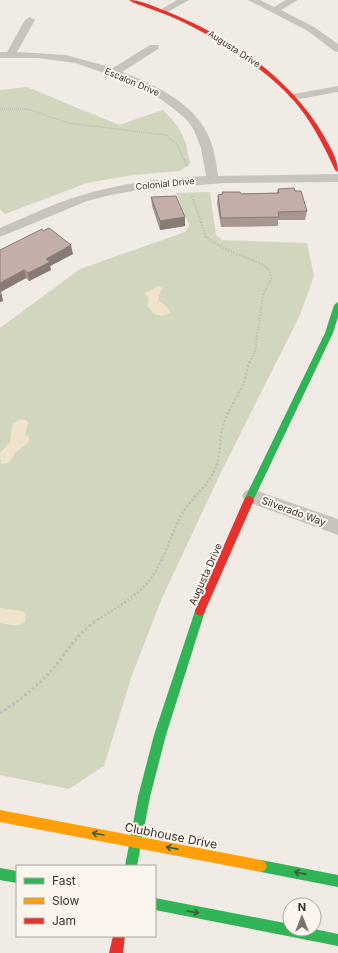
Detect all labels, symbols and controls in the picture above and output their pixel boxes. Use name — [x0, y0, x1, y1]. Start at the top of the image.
street label: Augusta Drive — [206, 28, 262, 70]
street label: Escalon Drive — [103, 65, 161, 98]
street label: Colonial Drive — [135, 175, 195, 192]
street label: Silverado Way — [260, 494, 328, 528]
street label: Augusta Drive — [186, 541, 224, 607]
street label: Clubhouse Drive — [124, 819, 219, 852]
one-way arrow — [91, 830, 104, 838]
one-way arrow — [166, 844, 179, 852]
legend — [16, 865, 156, 937]
one-way arrow — [294, 869, 307, 877]
text: Fast — [52, 873, 76, 888]
text: Slow — [52, 893, 80, 908]
north arrow — [282, 897, 322, 937]
text: N — [298, 900, 306, 914]
one-way arrow — [186, 908, 199, 916]
text: Jam — [52, 913, 76, 928]

